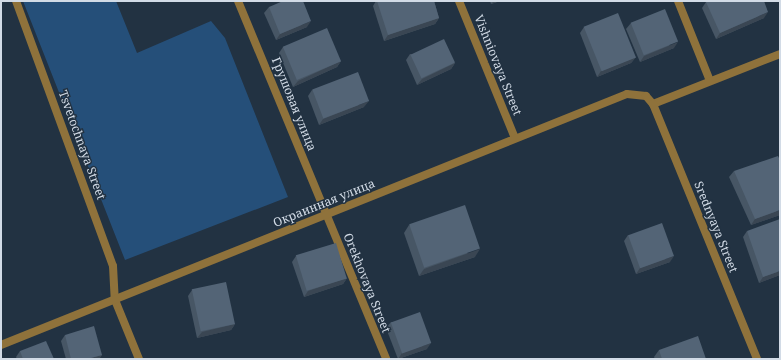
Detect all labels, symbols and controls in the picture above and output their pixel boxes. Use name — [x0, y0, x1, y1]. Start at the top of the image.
street label: Vishniovaya Street — [471, 13, 525, 117]
street label: Грушовая улица — [269, 55, 319, 153]
street label: Tsvetochnaya Street — [56, 88, 108, 202]
street label: Окраинная улица — [271, 176, 377, 230]
street label: Srednyaya Street — [691, 179, 741, 275]
street label: Orekhovaya Street — [340, 231, 394, 335]

